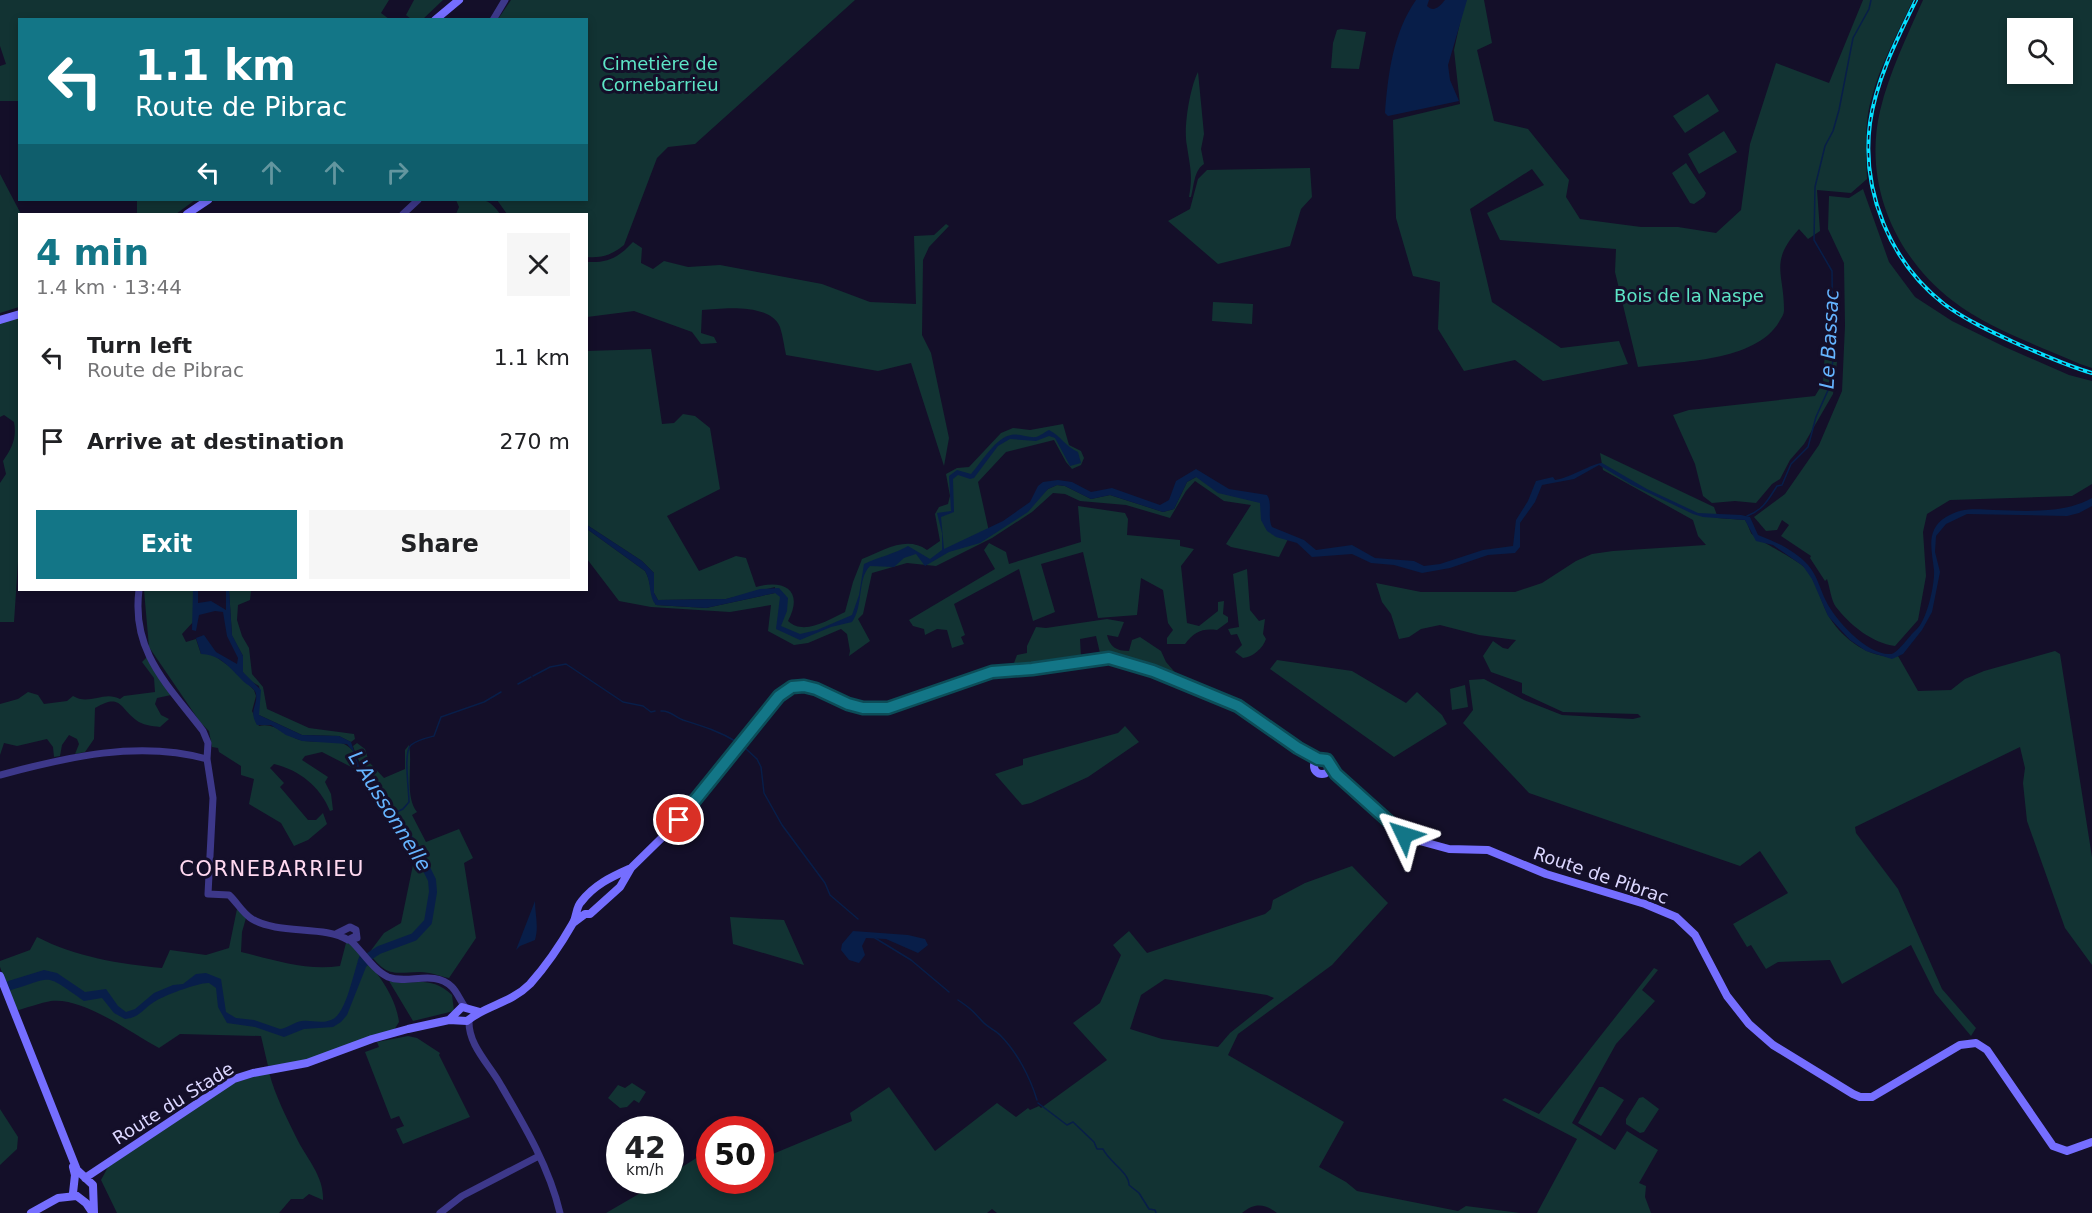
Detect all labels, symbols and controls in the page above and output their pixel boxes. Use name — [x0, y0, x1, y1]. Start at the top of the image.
map controls — [2007, 18, 2073, 84]
button: search — [2007, 18, 2073, 84]
text: 1.1 km — [135, 41, 296, 90]
icon: left — [36, 42, 114, 120]
park label: Cimetière de Cornebarrieu — [601, 53, 719, 95]
text: Route de Pibrac — [135, 91, 347, 122]
icon: left — [192, 156, 225, 189]
icon: ahead — [255, 156, 288, 189]
icon: ahead — [318, 156, 351, 189]
icon: right — [381, 156, 414, 189]
text: 4 min — [36, 232, 149, 273]
button: close — [507, 233, 570, 296]
text: 1.4 km · 13:44 — [36, 275, 182, 299]
park label: Bois de la Naspe — [1614, 285, 1764, 306]
water label: Le Bassac — [1814, 289, 1844, 389]
text: Turn left — [87, 333, 192, 358]
icon: left — [36, 341, 69, 374]
text: 1.1 km — [494, 345, 570, 370]
text: Route de Pibrac — [87, 358, 244, 382]
icon: arrive — [36, 425, 69, 458]
text: Arrive at destination — [87, 429, 344, 454]
text: 270 m — [500, 429, 570, 454]
button: Exit — [36, 510, 297, 579]
button: Share — [309, 510, 570, 579]
water label: L'Aussonnelle — [343, 746, 437, 876]
pin — [653, 794, 704, 845]
icon: arrive — [662, 803, 695, 836]
position arrow — [1372, 803, 1436, 867]
street label: Route de Pibrac — [1531, 842, 1671, 908]
district label: CORNEBARRIEU — [179, 857, 365, 881]
street label: Route du Stade — [109, 1057, 237, 1149]
speed limit sign: 50 — [696, 1116, 774, 1194]
text: 42 — [624, 1130, 666, 1165]
text: km/h — [626, 1161, 664, 1179]

